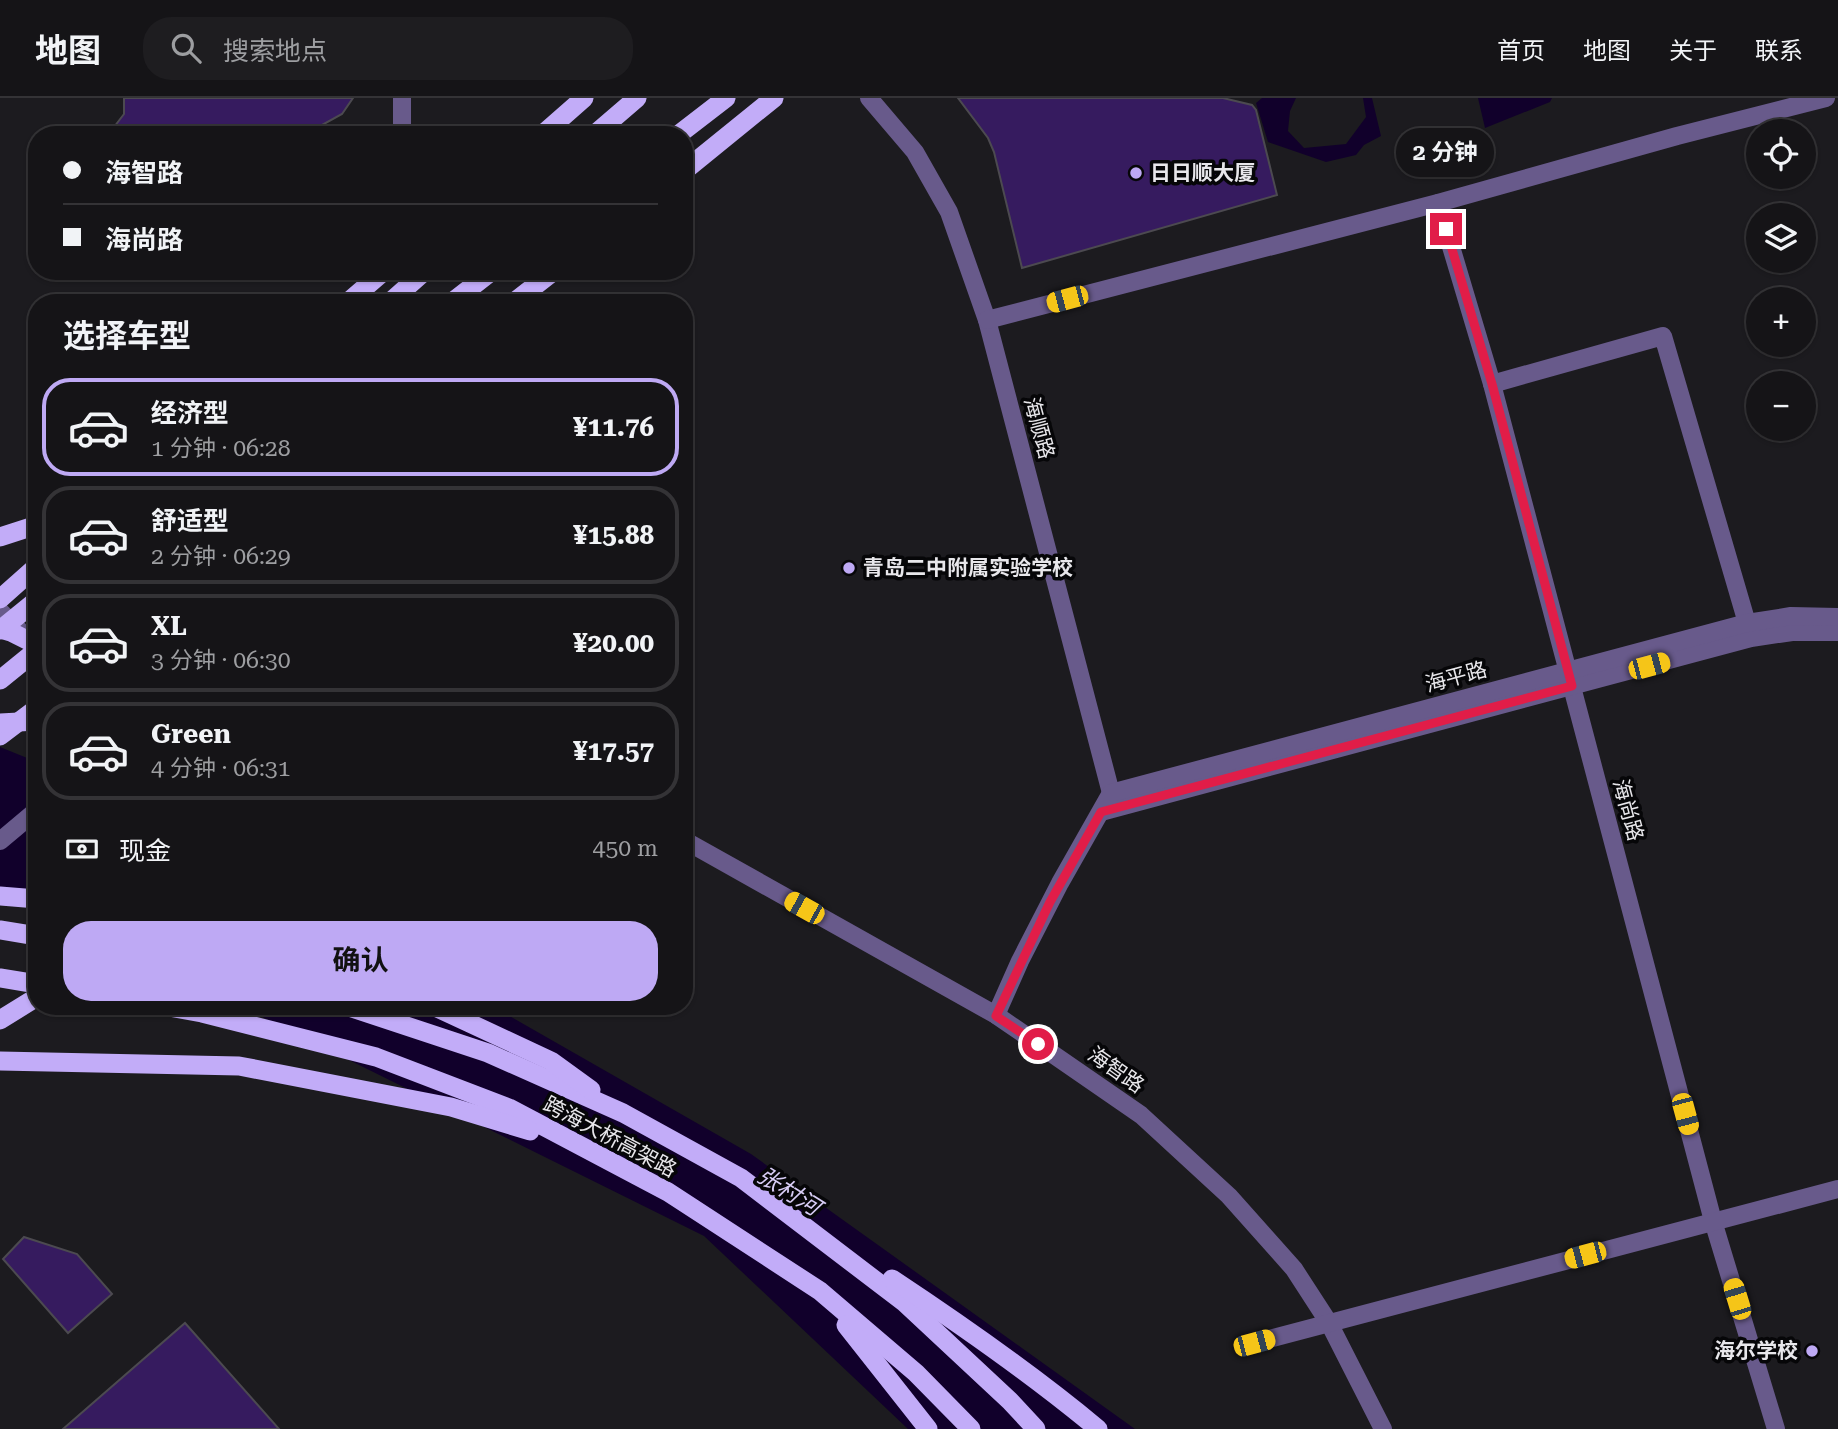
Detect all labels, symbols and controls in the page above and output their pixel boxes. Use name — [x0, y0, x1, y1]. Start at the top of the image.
search box — [143, 17, 633, 80]
icon: search — [167, 29, 205, 67]
text: 地图 — [35, 31, 101, 70]
text: 搜索地点 — [223, 36, 327, 66]
text: 首页 — [1497, 37, 1545, 65]
text: 地图 — [1583, 37, 1631, 65]
text: 关于 — [1669, 37, 1717, 65]
text: 联系 — [1755, 37, 1803, 65]
map controls — [1746, 119, 1816, 441]
button: locate — [1746, 119, 1816, 189]
callout: 2 分钟 — [1397, 128, 1495, 176]
text: 2 分钟 — [1413, 139, 1477, 166]
text: 海智路 — [105, 158, 183, 188]
place label: 日日顺大厦 — [1150, 161, 1255, 185]
marker: 日日顺大厦 — [1128, 165, 1144, 181]
button: layers — [1746, 203, 1816, 273]
route end — [1430, 213, 1462, 245]
text: 海尚路 — [105, 225, 183, 255]
car — [1044, 283, 1091, 315]
button: + — [1746, 287, 1816, 357]
text: 选择车型 — [63, 317, 191, 355]
button: − — [1746, 371, 1816, 441]
street label: 海顺路 — [1019, 394, 1059, 462]
icon: car — [67, 396, 130, 459]
text: 经济型 — [151, 398, 229, 428]
text: ¥11.76 — [573, 412, 654, 442]
text: 1 分钟 · 06:28 — [151, 435, 291, 462]
icon: car — [67, 504, 130, 567]
text: 舒适型 — [151, 506, 229, 536]
text: ¥15.88 — [573, 520, 654, 550]
text: 2 分钟 · 06:29 — [151, 543, 291, 570]
place label: 青岛二中附属实验学校 — [863, 556, 1073, 580]
marker: 青岛二中附属实验学校 — [841, 560, 857, 576]
text: XL — [151, 611, 187, 641]
icon: car — [67, 612, 130, 675]
text: ¥20.00 — [573, 628, 654, 658]
text: 3 分钟 · 06:30 — [151, 647, 291, 674]
car — [1626, 650, 1673, 682]
street label: 海平路 — [1422, 657, 1490, 697]
text: Green — [151, 719, 231, 749]
icon: car — [67, 720, 130, 783]
text: ¥17.57 — [573, 736, 654, 766]
text: 4 分钟 · 06:31 — [151, 755, 291, 782]
street label: 海尚路 — [1608, 776, 1648, 844]
icon: cash — [63, 830, 101, 868]
text: 450 m — [593, 835, 658, 862]
text: 现金 — [119, 836, 171, 866]
car — [781, 889, 828, 927]
button: 确认 — [63, 921, 658, 1001]
route start — [1022, 1028, 1054, 1060]
street label: 海智路 — [1083, 1042, 1149, 1098]
car — [1670, 1091, 1701, 1137]
street label: 跨海大桥高架路 — [539, 1092, 681, 1182]
water label: 张村河 — [752, 1162, 829, 1223]
car — [1562, 1239, 1609, 1271]
car — [1721, 1276, 1754, 1322]
car — [1231, 1327, 1278, 1359]
place label: 海尔学校 — [1714, 1339, 1798, 1363]
marker: 海尔学校 — [1804, 1343, 1820, 1359]

